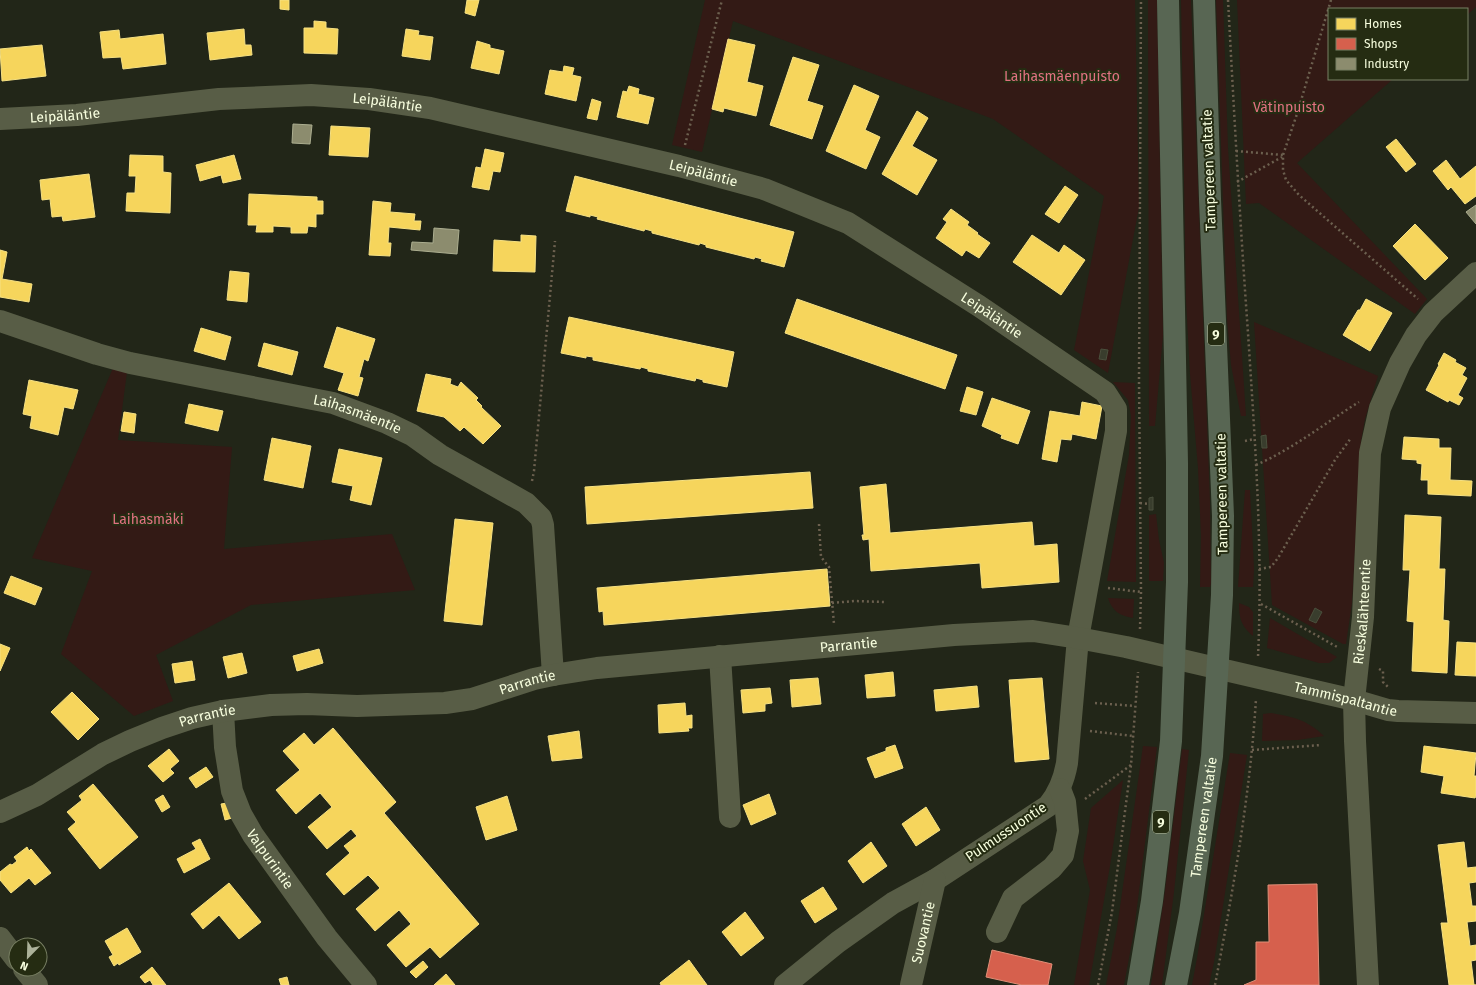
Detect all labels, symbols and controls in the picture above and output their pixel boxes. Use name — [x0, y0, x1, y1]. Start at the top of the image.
legend — [1328, 8, 1468, 80]
text: Homes — [1364, 17, 1402, 31]
text: Shops — [1364, 37, 1398, 51]
text: Industry — [1364, 57, 1409, 71]
park label: Laihasmäenpuisto — [1004, 68, 1120, 85]
street label: Leipäläntie — [352, 89, 424, 115]
park label: Vätinpuisto — [1253, 99, 1325, 116]
street label: Leipäläntie — [29, 104, 101, 126]
street label: Tampereen valtatie — [1198, 109, 1220, 231]
street label: Leipäläntie — [668, 156, 740, 190]
street label: Leipäläntie — [958, 288, 1026, 342]
road number: 9 — [1208, 323, 1224, 345]
street label: Laihasmäentie — [312, 391, 404, 437]
street label: Tampereen valtatie — [1212, 433, 1232, 555]
park label: Laihasmäki — [112, 511, 184, 528]
street label: Rieskalähteentie — [1349, 559, 1374, 665]
street label: Parrantie — [819, 634, 878, 656]
street label: Parrantie — [497, 666, 557, 698]
street label: Tammispaltantie — [1292, 678, 1398, 719]
street label: Parrantie — [177, 701, 237, 730]
street label: Tampereen valtatie — [1187, 756, 1220, 879]
street label: Pulmussuontie — [962, 799, 1050, 865]
road number: 9 — [1153, 811, 1169, 833]
street label: Valpurintie — [243, 826, 297, 892]
street label: Suovantie — [908, 900, 938, 965]
north arrow — [8, 937, 48, 977]
text: N — [18, 958, 30, 973]

